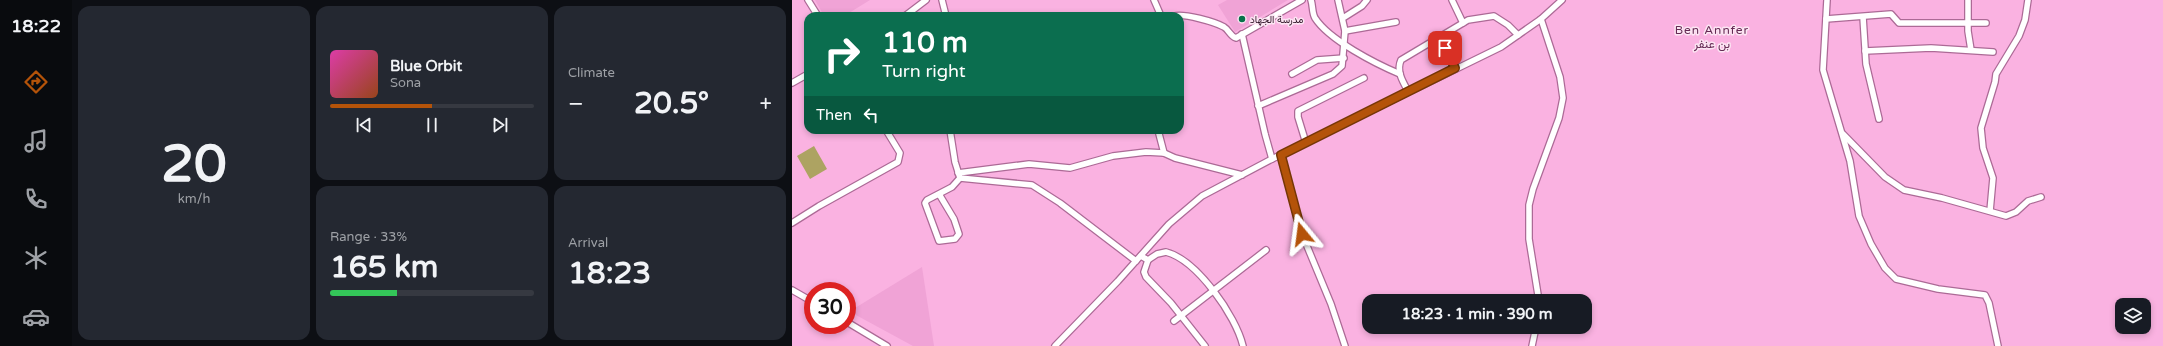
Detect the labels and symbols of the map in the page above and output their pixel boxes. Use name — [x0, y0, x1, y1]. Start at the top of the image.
marker: مدرسة الجهاد — [1237, 14, 1247, 24]
place label: مدرسة الجهاد — [1250, 14, 1303, 26]
district label: Ben Annfer بن عنفر — [1675, 23, 1749, 52]
pin — [1428, 31, 1462, 65]
position arrow — [1281, 213, 1323, 255]
speed limit sign: 30 — [804, 282, 856, 334]

